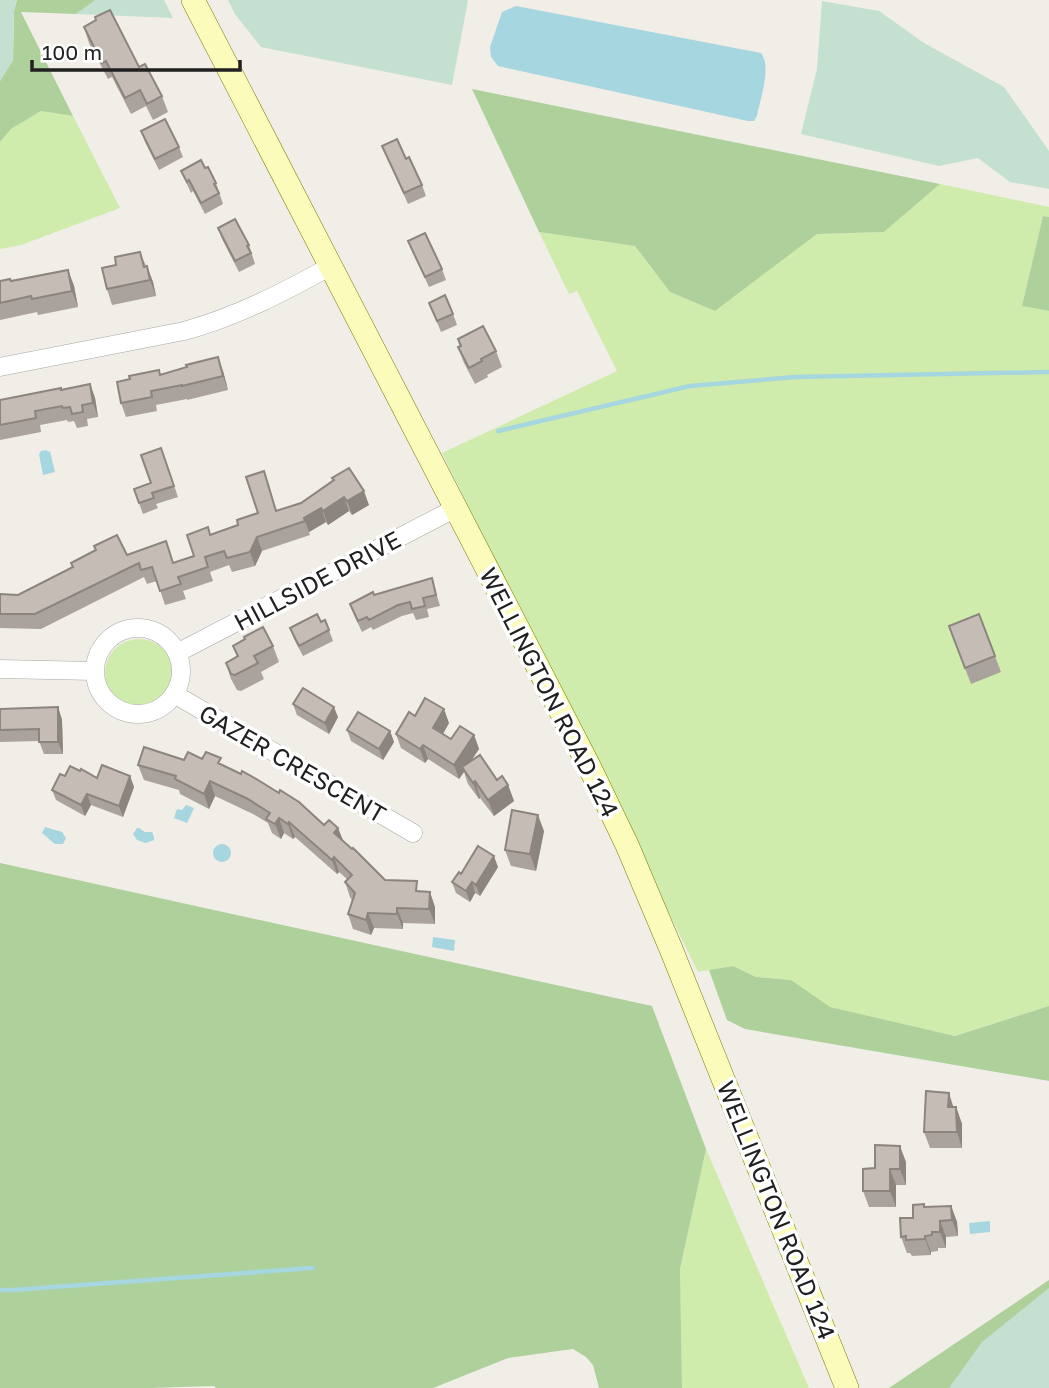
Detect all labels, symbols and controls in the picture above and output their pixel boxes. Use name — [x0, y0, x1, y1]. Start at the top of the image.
scale bar — [32, 28, 240, 72]
text: 100 m — [42, 39, 102, 65]
street label: HILLSIDE DRIVE — [229, 524, 405, 636]
street label: WELLINGTON ROAD 124 — [474, 562, 626, 822]
street label: GAZER CRESCENT — [195, 698, 392, 828]
street label: WELLINGTON ROAD 124 — [712, 1076, 842, 1344]

